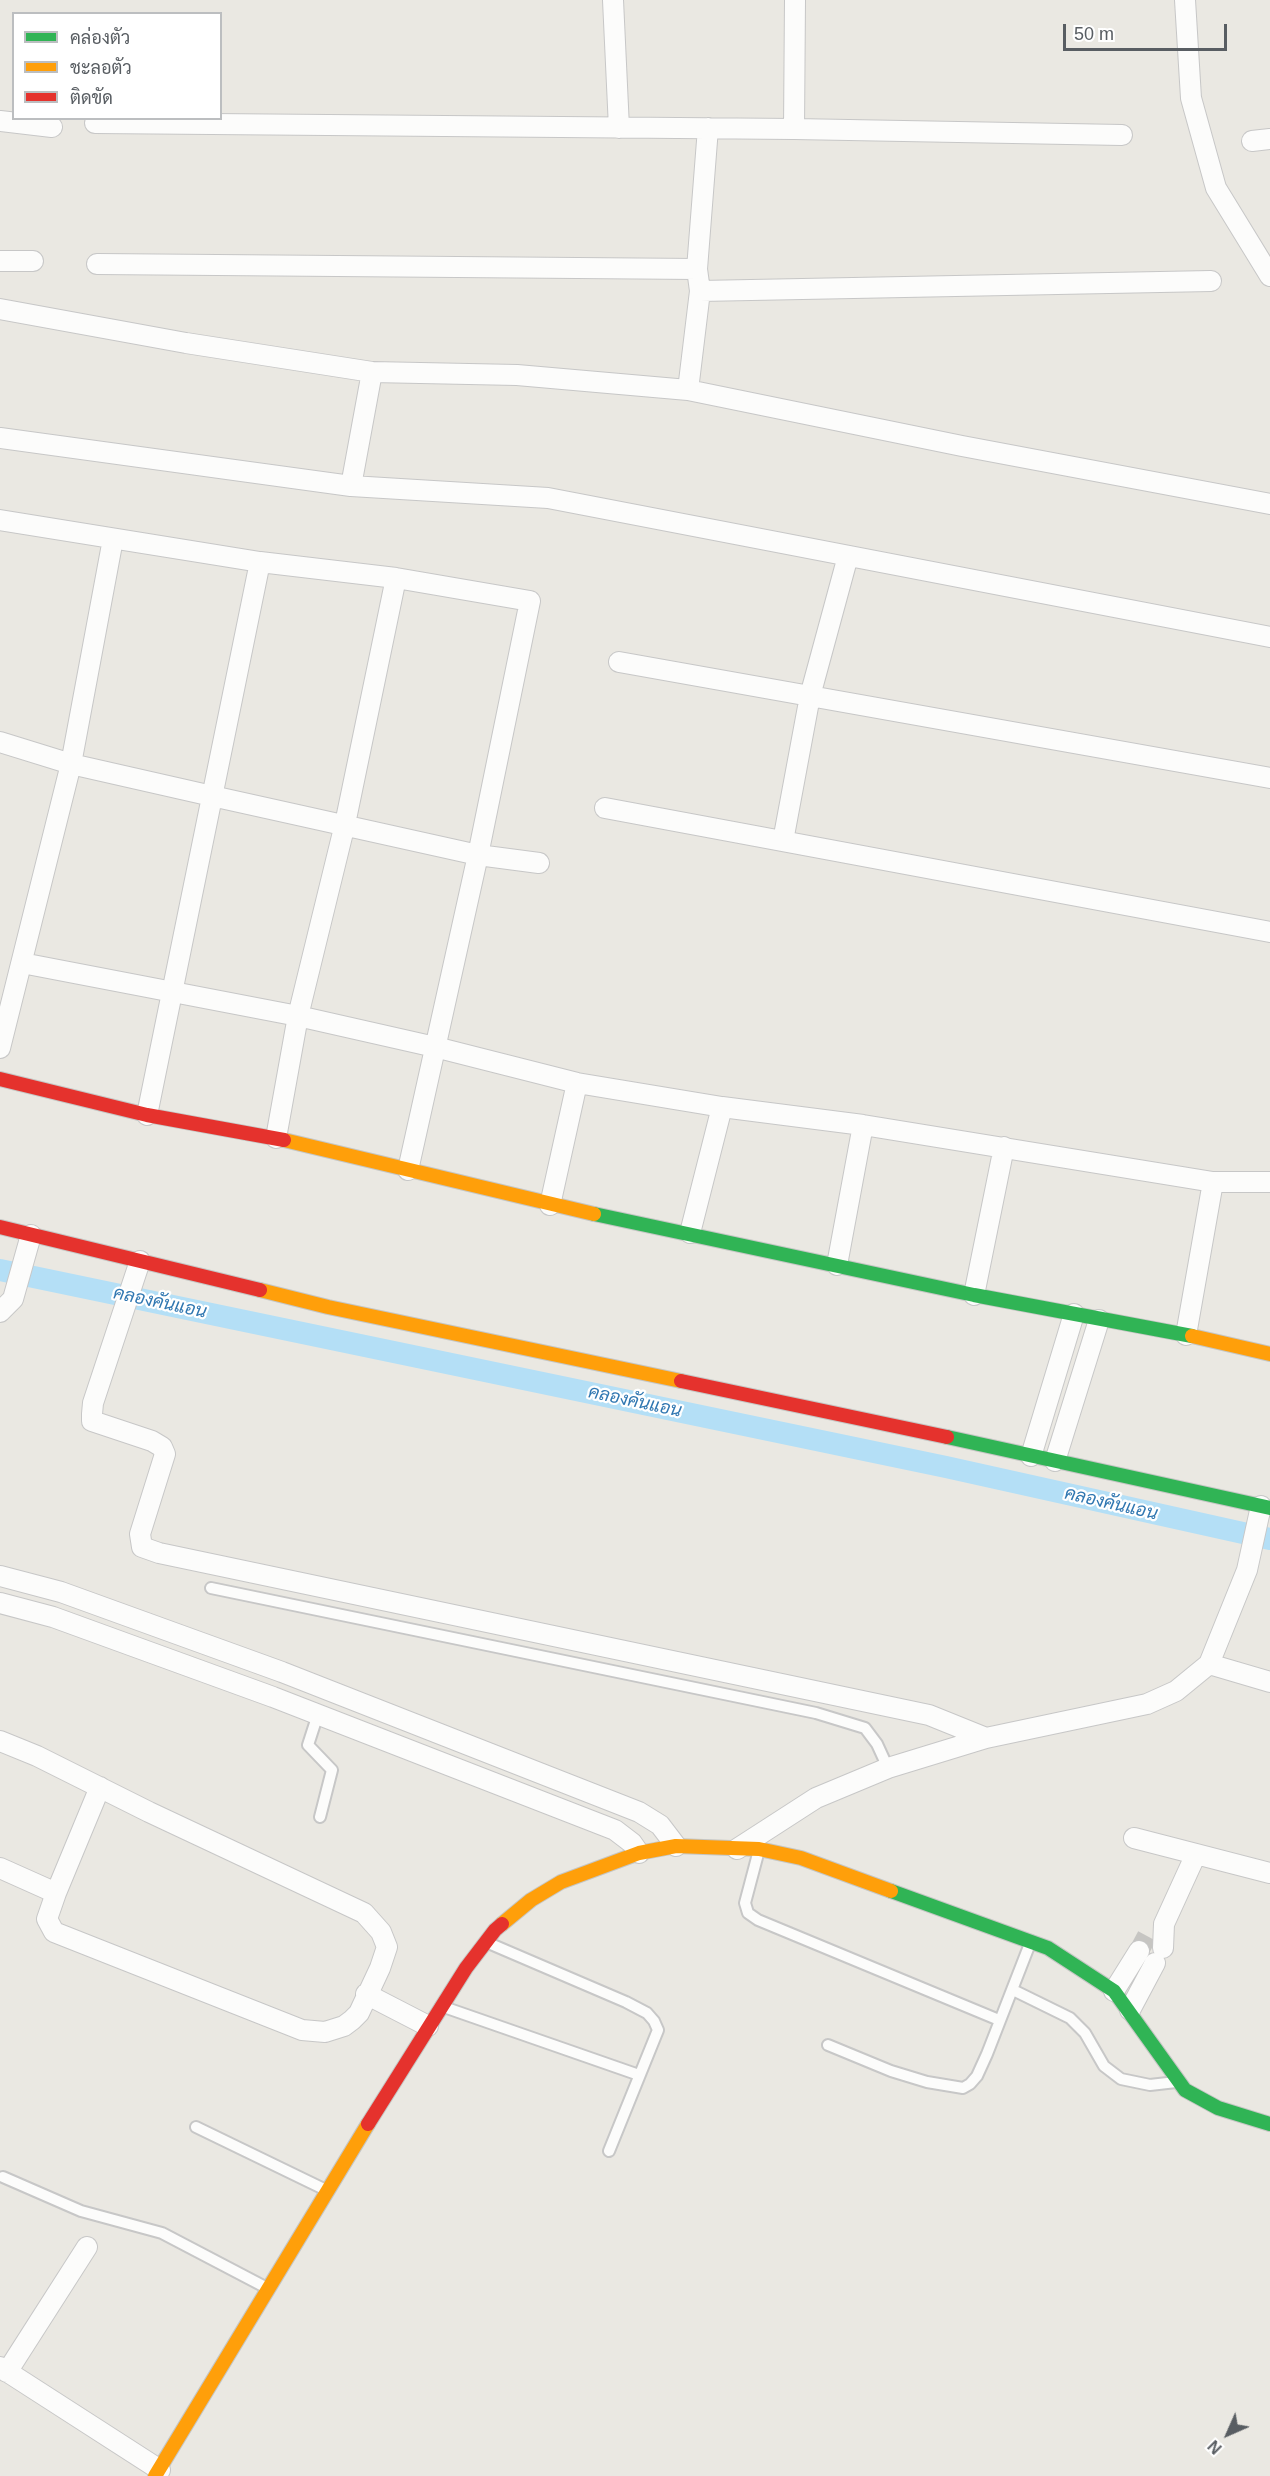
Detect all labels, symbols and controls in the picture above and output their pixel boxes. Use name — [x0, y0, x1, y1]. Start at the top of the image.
legend — [12, 12, 222, 120]
scale bar — [1066, 12, 1230, 50]
text: 50 m — [1074, 24, 1114, 44]
text: คล่องตัว — [70, 28, 130, 48]
text: ชะลอตัว — [70, 58, 132, 78]
text: ติดขัด — [70, 88, 113, 108]
water label: คลองคันแอน — [111, 1283, 209, 1323]
water label: คลองคันแอน — [586, 1382, 684, 1422]
water label: คลองคันแอน — [1062, 1483, 1160, 1525]
north arrow — [1198, 2404, 1258, 2464]
text: N — [1205, 2437, 1225, 2457]

